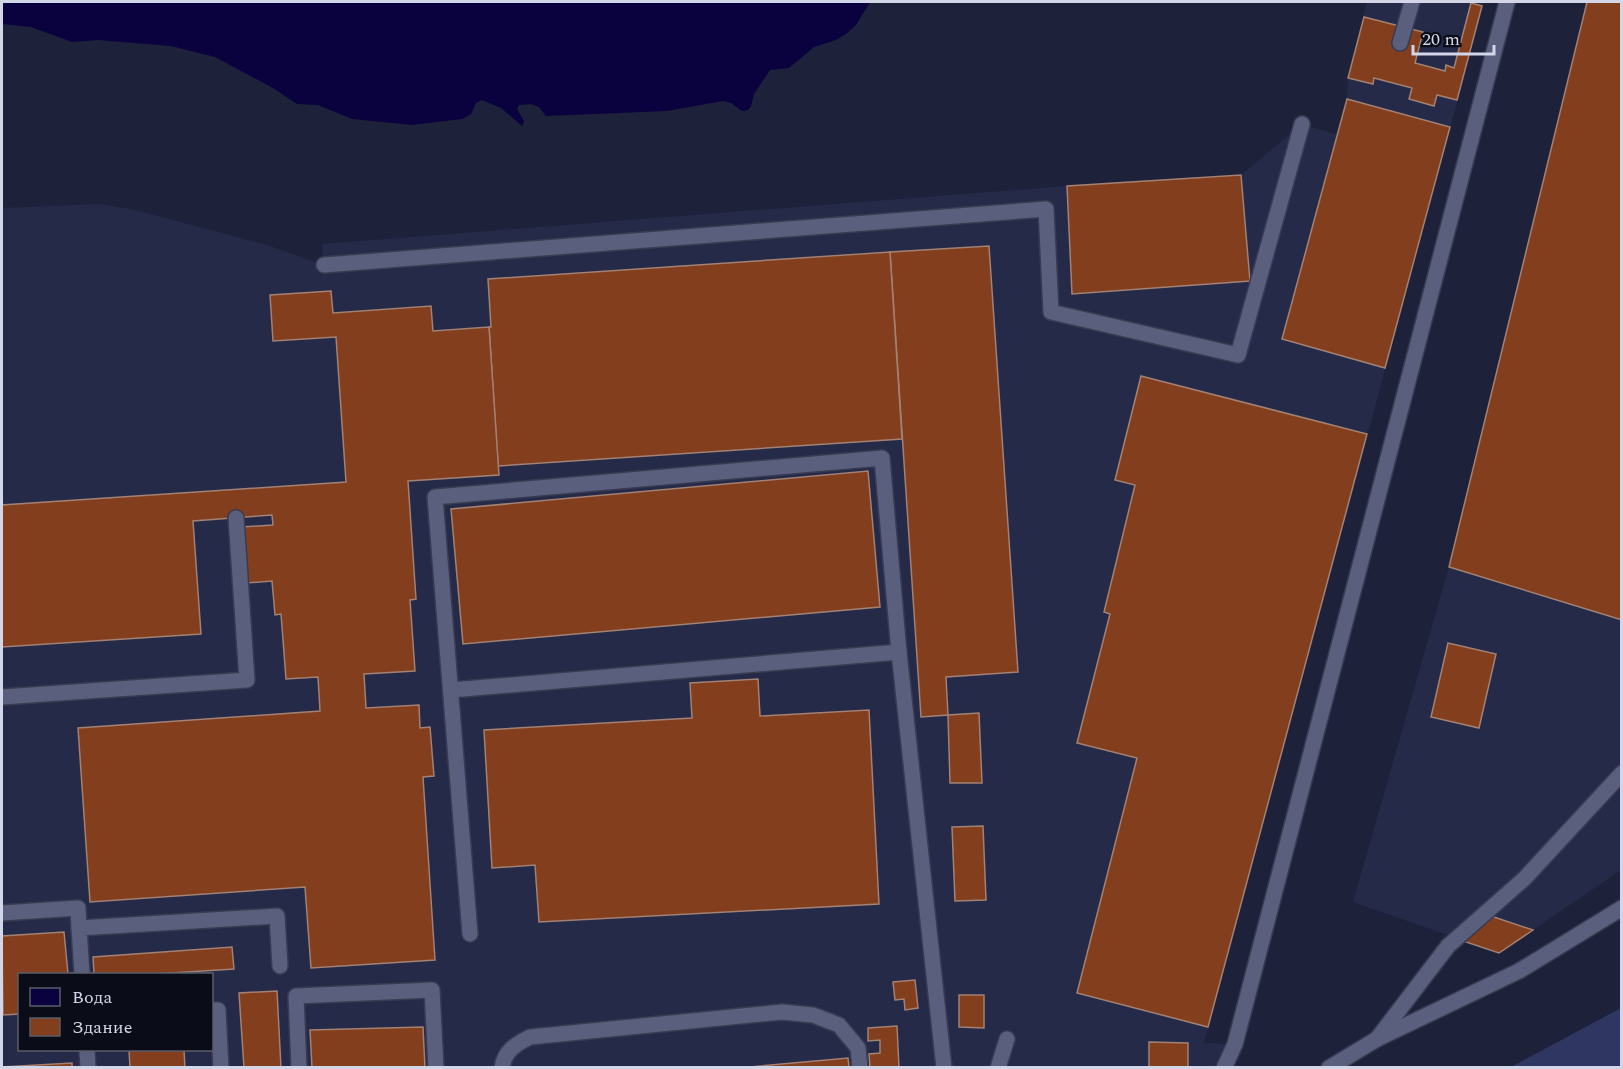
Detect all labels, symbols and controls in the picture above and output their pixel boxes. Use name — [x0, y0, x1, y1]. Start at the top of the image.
scale bar — [1413, 18, 1494, 56]
text: 20 m — [1422, 26, 1460, 53]
legend — [18, 973, 213, 1051]
text: Вода — [72, 984, 112, 1011]
text: Здание — [72, 1014, 132, 1041]

